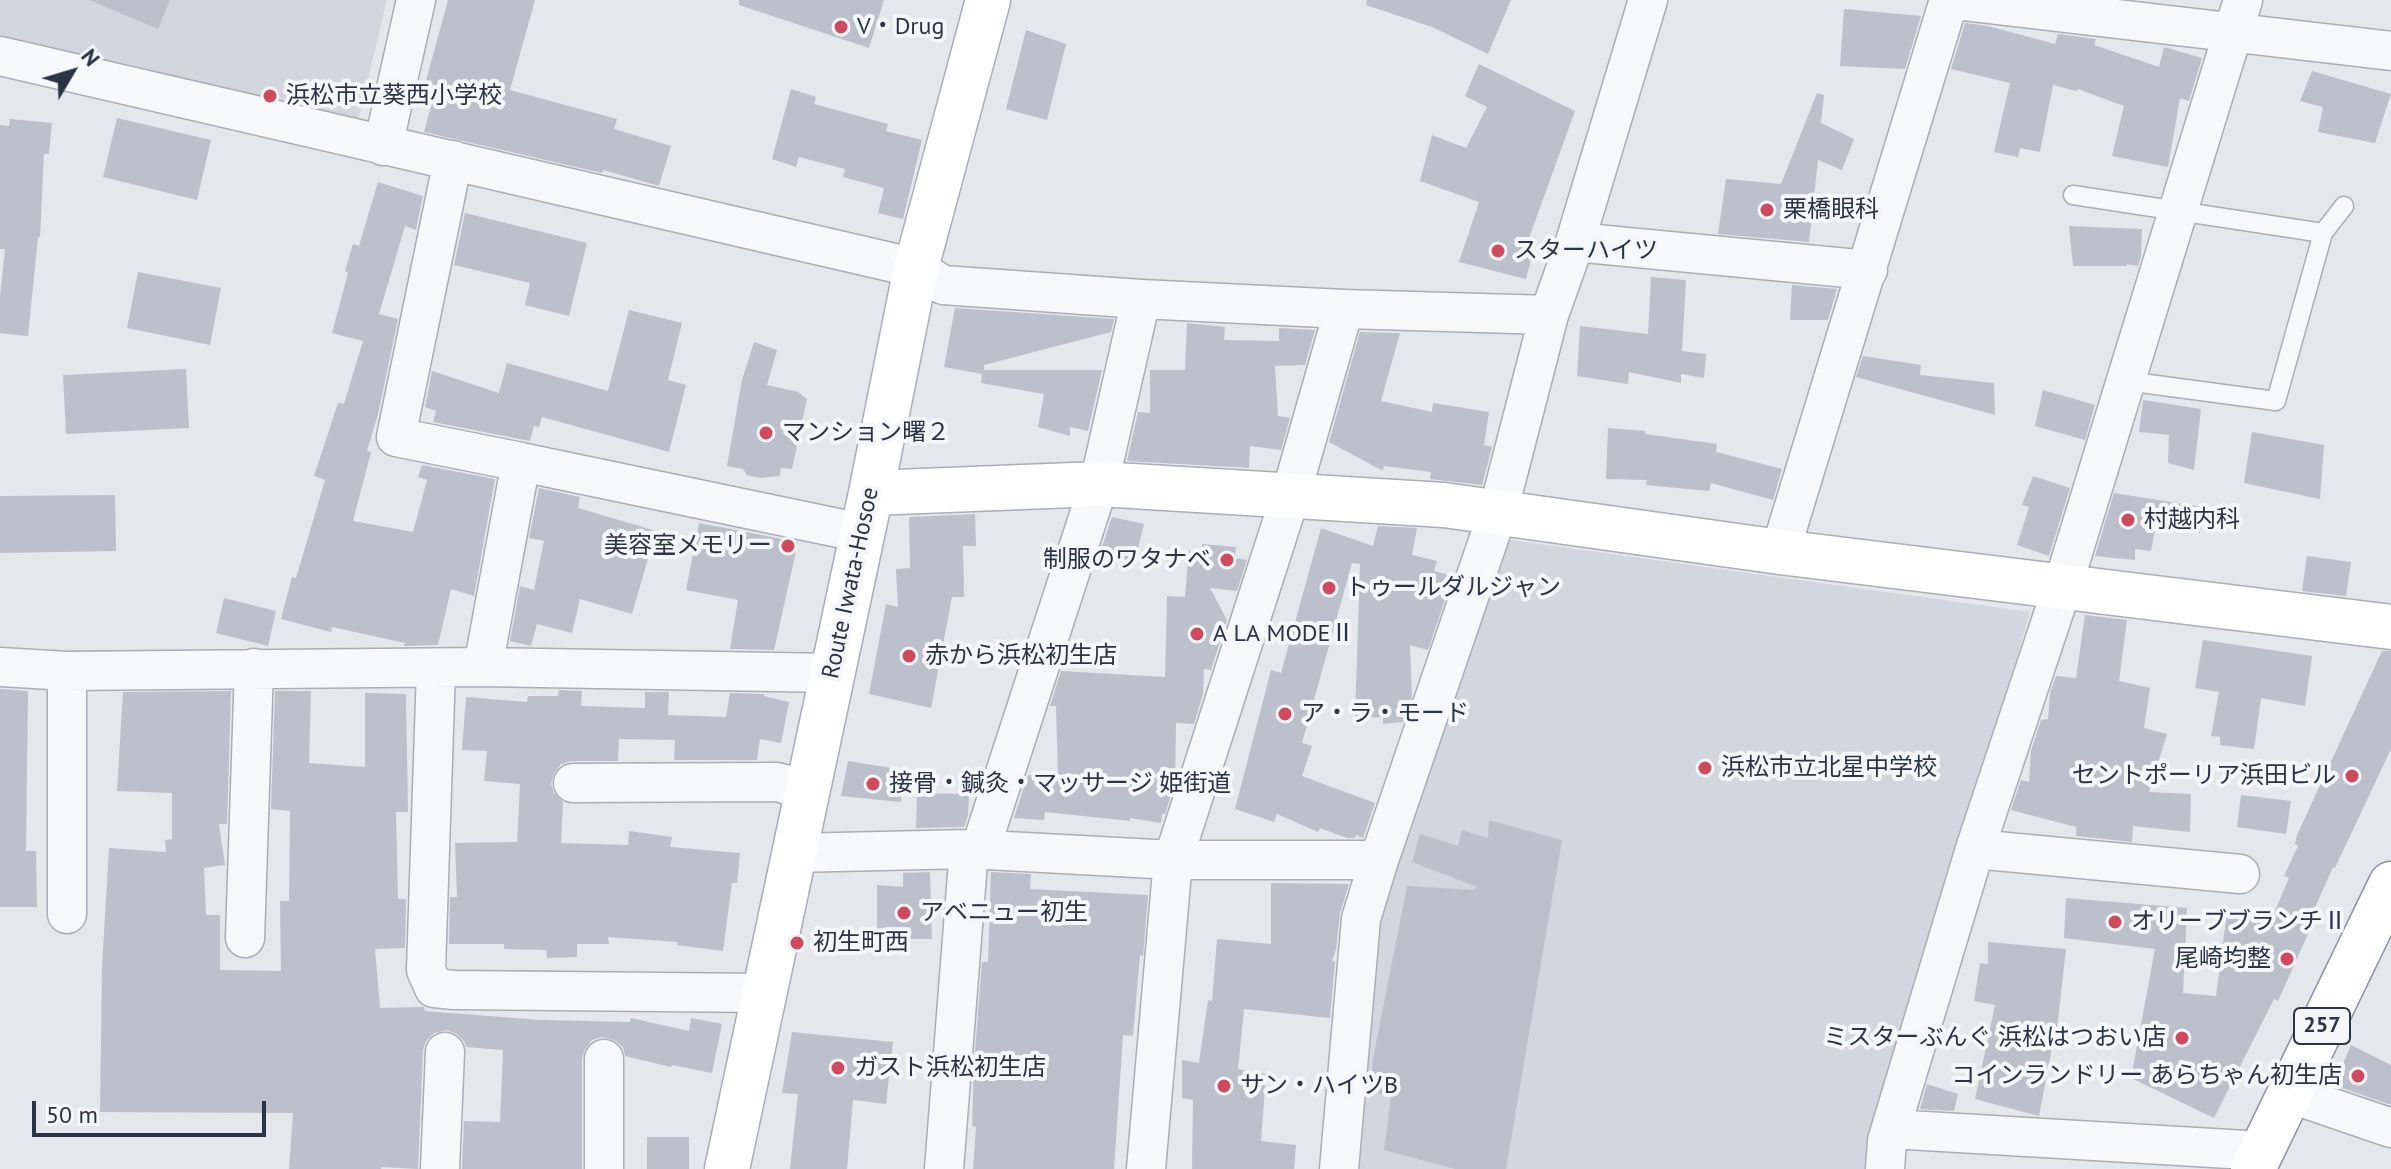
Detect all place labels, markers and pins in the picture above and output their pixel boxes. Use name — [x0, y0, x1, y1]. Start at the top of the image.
place label: V・Drug — [857, 13, 944, 41]
marker: V・Drug — [832, 18, 850, 36]
place label: 浜松市立葵西小学校 — [286, 82, 502, 110]
marker: 浜松市立葵西小学校 — [261, 87, 279, 105]
place label: 栗橋眼科 — [1783, 196, 1879, 224]
marker: 栗橋眼科 — [1758, 201, 1776, 219]
place label: スターハイツ — [1514, 237, 1658, 265]
marker: スターハイツ — [1489, 242, 1507, 260]
place label: マンション曙２ — [782, 419, 950, 447]
marker: マンション曙２ — [757, 424, 775, 442]
place label: 村越内科 — [2144, 506, 2240, 534]
marker: 村越内科 — [2119, 511, 2137, 529]
place label: 美容室メモリー — [604, 532, 772, 560]
marker: 美容室メモリー — [779, 537, 797, 555]
place label: 制服のワタナベ — [1043, 546, 1211, 574]
marker: 制服のワタナベ — [1218, 551, 1236, 569]
place label: トゥールダルジャン — [1345, 574, 1561, 602]
marker: トゥールダルジャン — [1320, 579, 1338, 597]
place label: A LA MODEⅡ — [1213, 620, 1354, 648]
marker: A LA MODEⅡ — [1188, 625, 1206, 643]
place label: 赤から浜松初生店 — [925, 642, 1117, 670]
marker: 赤から浜松初生店 — [900, 647, 918, 665]
place label: ア・ラ・モード — [1301, 700, 1469, 728]
marker: ア・ラ・モード — [1276, 705, 1294, 723]
place label: 浜松市立北星中学校 — [1721, 754, 1937, 782]
marker: 浜松市立北星中学校 — [1696, 759, 1714, 777]
place label: セントポーリア浜田ビル — [2072, 762, 2336, 790]
marker: セントポーリア浜田ビル — [2343, 767, 2361, 785]
place label: 接骨・鍼灸・マッサージ 姫街道 — [889, 770, 1231, 798]
marker: 接骨・鍼灸・マッサージ 姫街道 — [864, 775, 882, 793]
place label: アベニュー初生 — [920, 899, 1088, 927]
marker: アベニュー初生 — [895, 904, 913, 922]
place label: オリーブブランチⅡ — [2131, 908, 2347, 936]
marker: オリーブブランチⅡ — [2106, 913, 2124, 931]
place label: 初生町西 — [813, 929, 909, 957]
marker: 初生町西 — [788, 934, 806, 952]
place label: 尾崎均整 — [2175, 945, 2271, 973]
marker: 尾崎均整 — [2278, 950, 2296, 968]
place label: ミスターぶんぐ 浜松はつおい店 — [1824, 1024, 2166, 1052]
marker: ミスターぶんぐ 浜松はつおい店 — [2173, 1029, 2191, 1047]
place label: ガスト浜松初生店 — [854, 1054, 1046, 1082]
marker: ガスト浜松初生店 — [829, 1059, 847, 1077]
place label: コインランドリー あらちゃん初生店 — [1952, 1062, 2342, 1090]
marker: コインランドリー あらちゃん初生店 — [2349, 1067, 2367, 1085]
place label: サン・ハイツB — [1240, 1072, 1398, 1100]
marker: サン・ハイツB — [1215, 1077, 1233, 1095]

